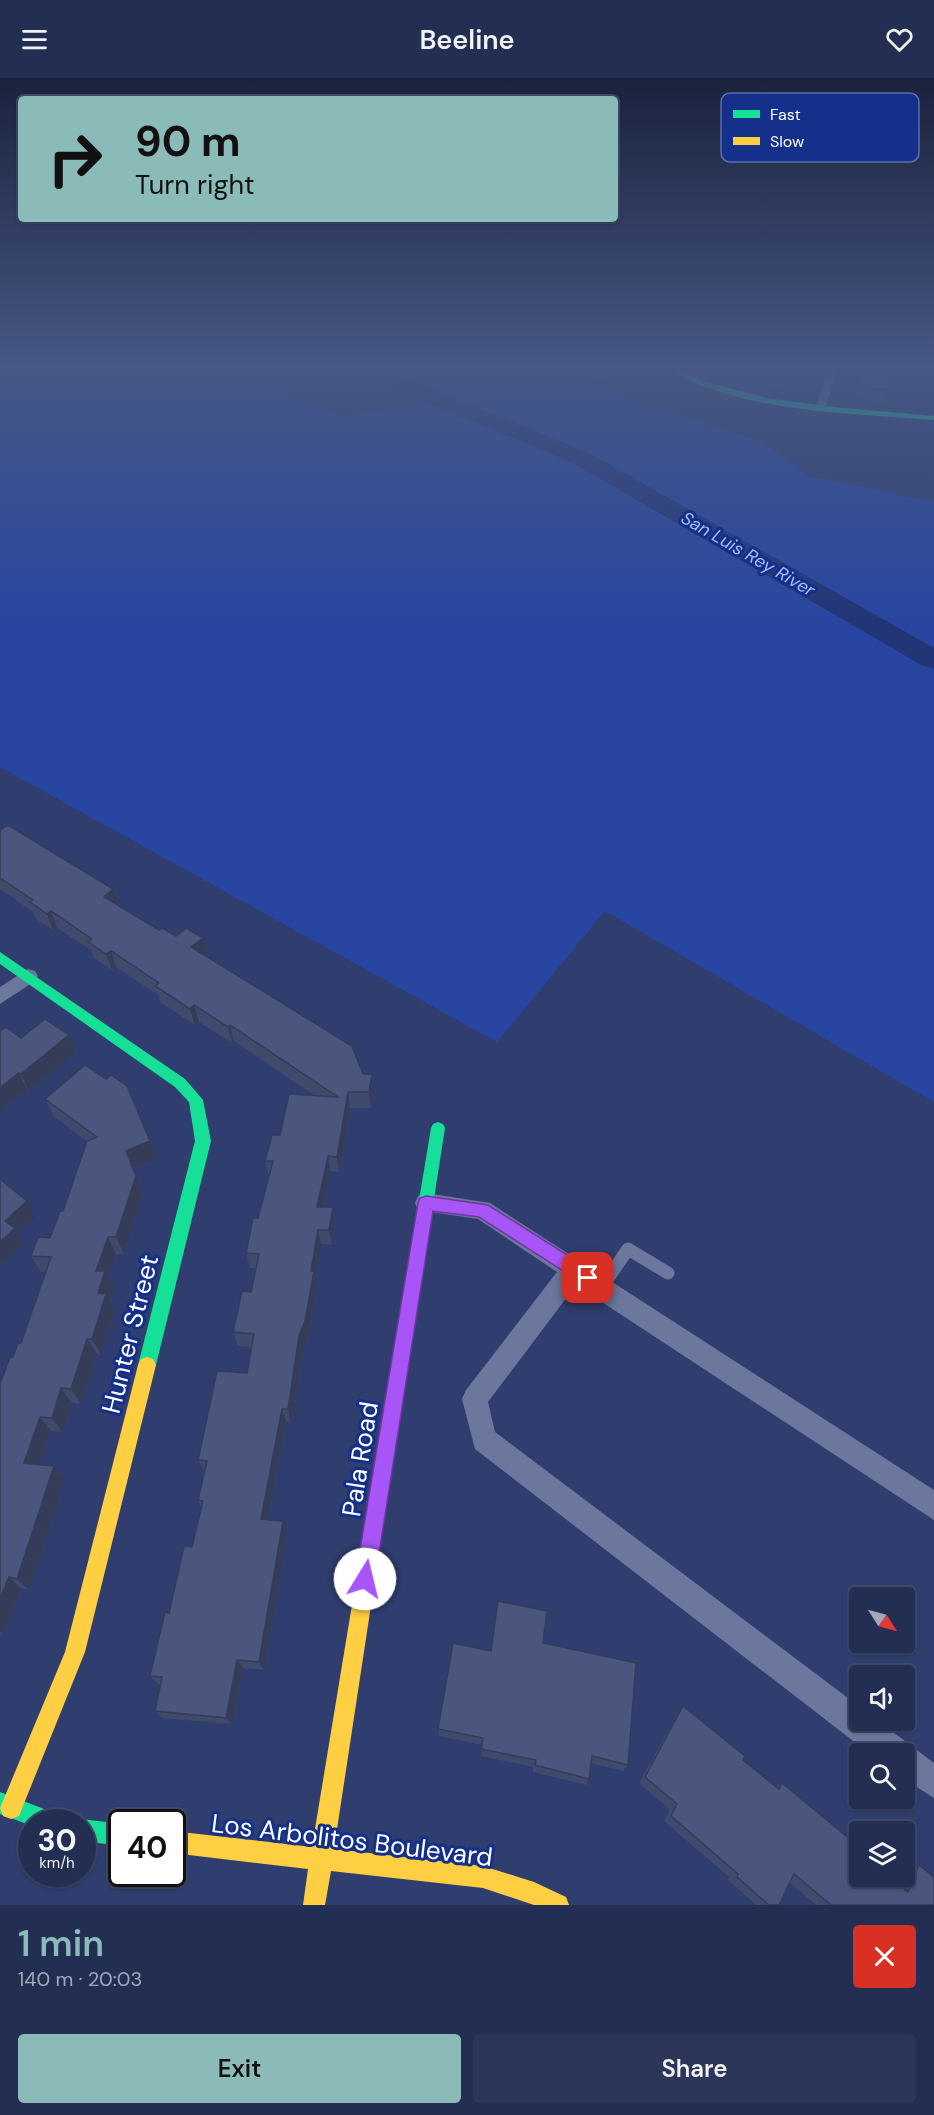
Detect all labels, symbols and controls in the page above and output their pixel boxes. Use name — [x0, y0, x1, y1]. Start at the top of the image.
text: Beeline — [419, 22, 515, 57]
icon: menu — [18, 23, 51, 56]
icon: heart — [883, 23, 916, 56]
legend — [721, 93, 919, 162]
text: Fast — [770, 104, 801, 125]
text: 90 m — [135, 114, 241, 169]
icon: right — [36, 120, 114, 198]
text: Slow — [770, 131, 804, 152]
text: Turn right — [135, 167, 255, 202]
water label: San Luis Rey River — [677, 506, 821, 603]
street label: Hunter Street — [94, 1251, 166, 1417]
pin — [562, 1252, 613, 1303]
icon: arrive — [571, 1261, 604, 1294]
street label: Pala Road — [334, 1399, 386, 1519]
position arrow — [333, 1547, 397, 1611]
north arrow — [849, 1587, 915, 1653]
map controls — [849, 1587, 915, 1887]
button: sound — [849, 1665, 915, 1731]
button: search — [849, 1743, 915, 1809]
street label: Los Arbolitos Boulevard — [209, 1806, 495, 1874]
speed limit sign: 40 — [108, 1809, 186, 1887]
text: 30 — [37, 1821, 77, 1860]
button: layers — [849, 1821, 915, 1887]
text: km/h — [39, 1853, 75, 1873]
text: 1 min — [18, 1920, 104, 1967]
button: close — [853, 1925, 916, 1988]
text: 140 m · 20:03 — [18, 1966, 142, 1992]
button: Exit — [18, 2034, 461, 2103]
button: Share — [473, 2034, 916, 2103]

